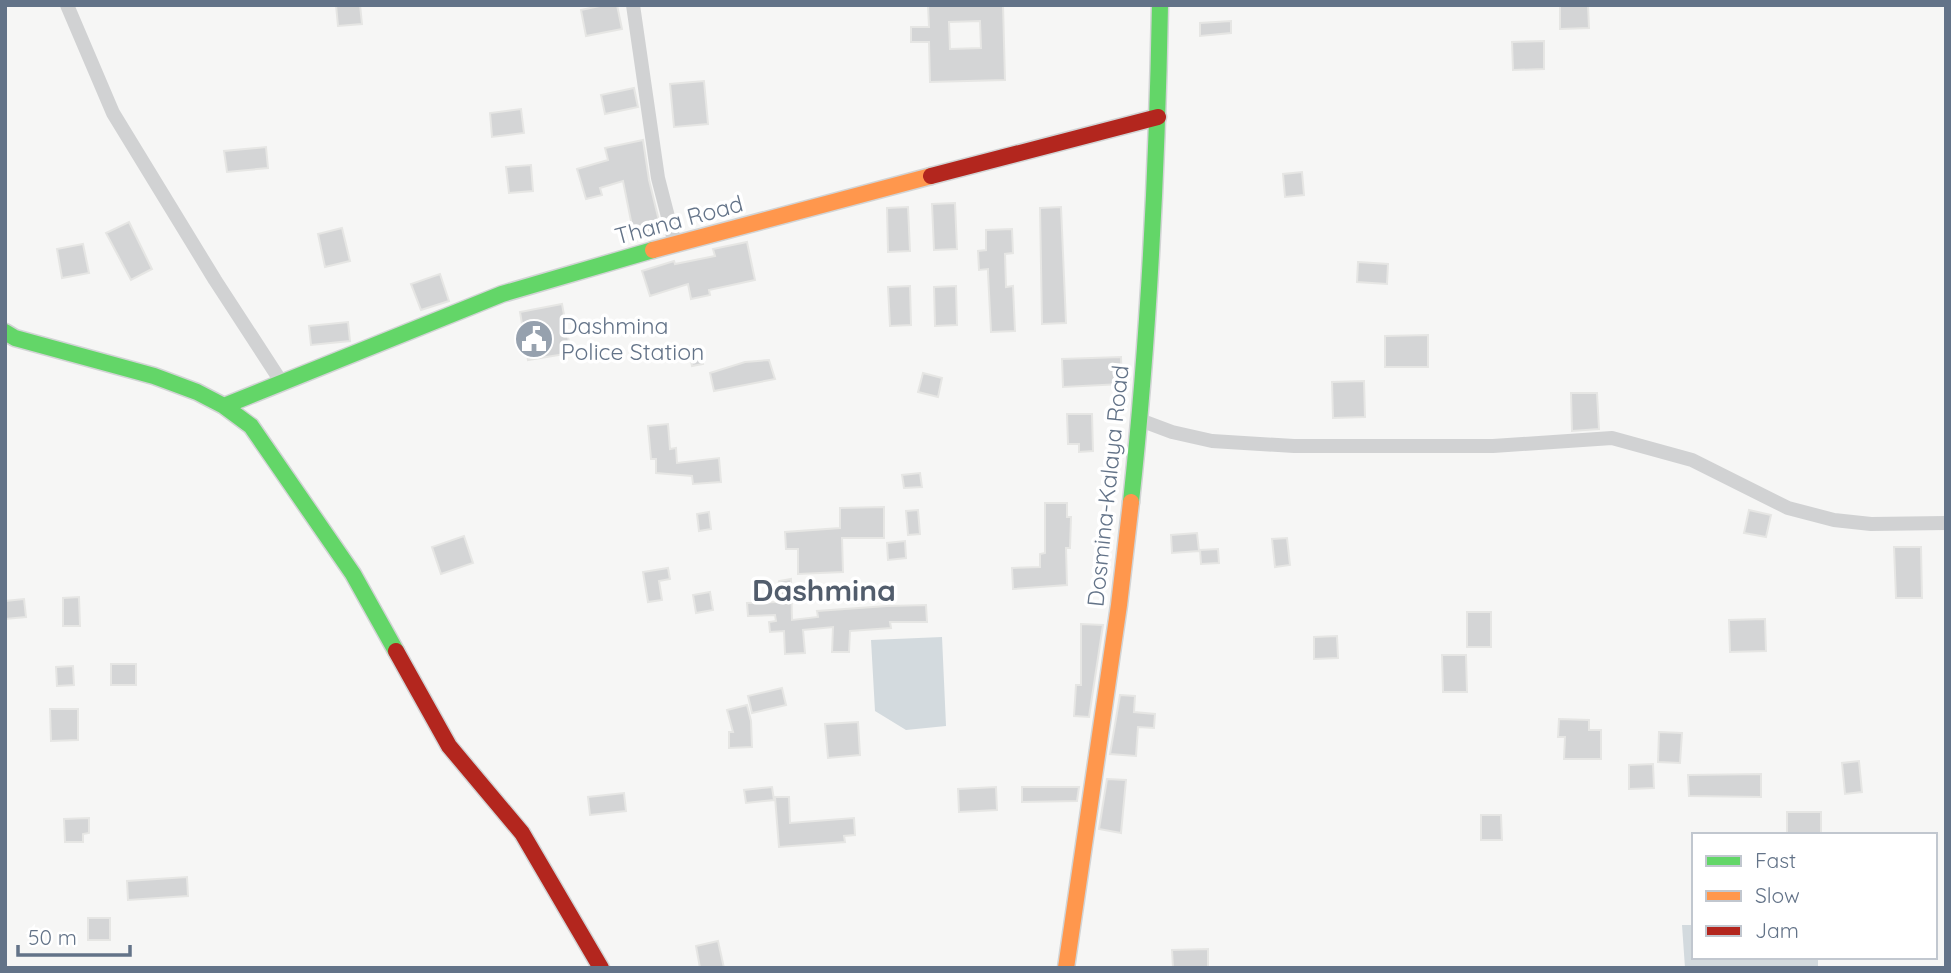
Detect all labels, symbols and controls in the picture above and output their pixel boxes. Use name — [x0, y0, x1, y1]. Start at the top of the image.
street label: Thana Road — [612, 188, 746, 251]
place label: Dashmina Police Station — [561, 311, 704, 366]
public building icon: Dashmina Police Station — [513, 318, 555, 360]
street label: Dosmina-Kalaya Road — [1080, 364, 1135, 608]
district label: Dashmina — [752, 571, 896, 609]
legend — [1692, 833, 1937, 959]
text: Fast — [1755, 847, 1796, 873]
text: Slow — [1755, 882, 1800, 908]
scale bar — [18, 914, 130, 958]
text: Jam — [1755, 917, 1799, 943]
text: 50 m — [28, 924, 77, 950]

